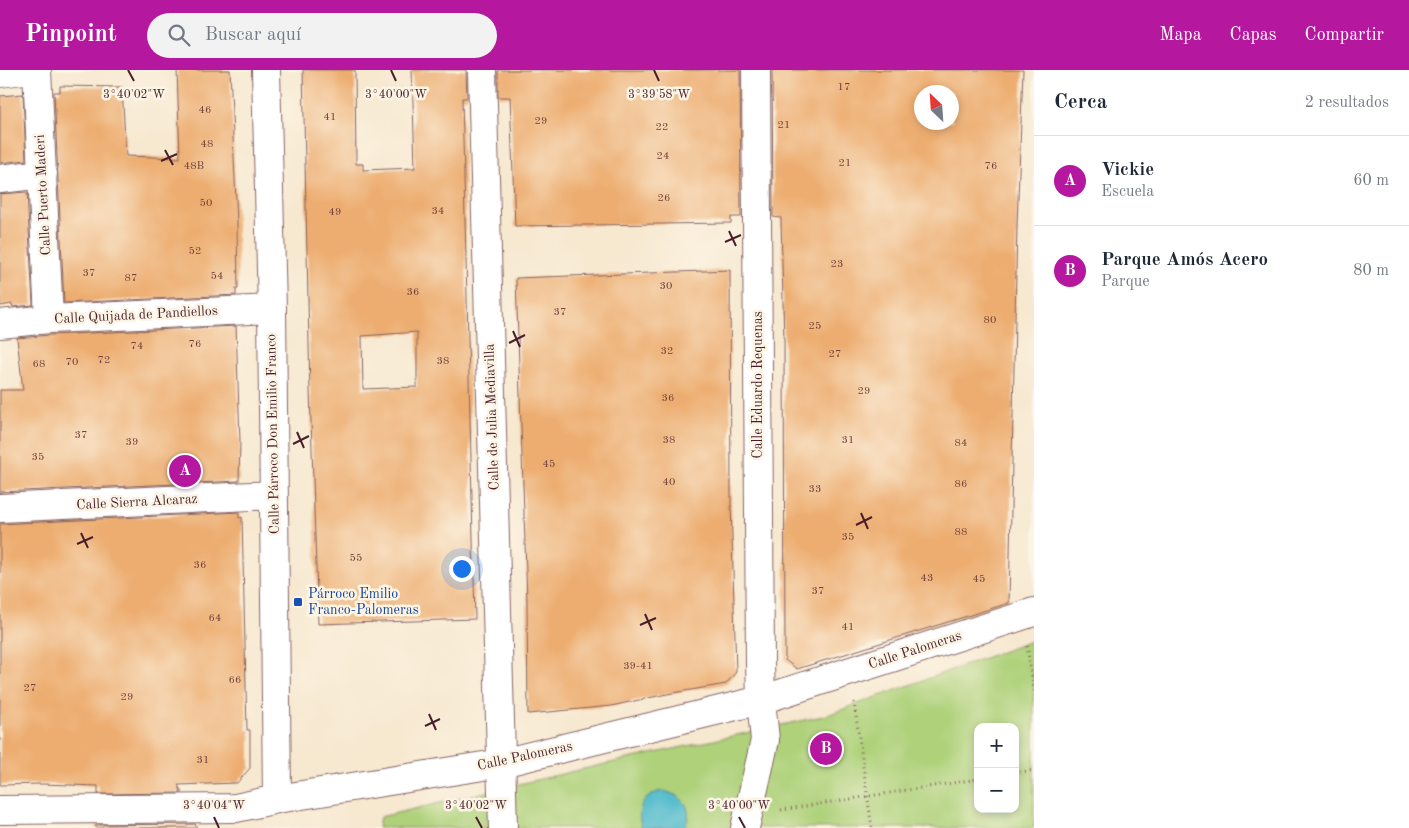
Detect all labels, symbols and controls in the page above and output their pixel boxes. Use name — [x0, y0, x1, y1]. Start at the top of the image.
search box — [147, 13, 497, 58]
icon: search — [165, 21, 193, 49]
text: Pinpoint — [25, 23, 117, 47]
text: Buscar aquí — [205, 26, 301, 45]
text: Mapa — [1159, 26, 1202, 44]
text: Capas — [1230, 26, 1277, 44]
text: Compartir — [1305, 26, 1384, 44]
house number: 17 — [838, 82, 850, 93]
north arrow — [914, 85, 959, 130]
text: 3°39'58"W — [628, 88, 690, 101]
text: 3°40'02"W — [103, 89, 165, 101]
text: 3°40'00"W — [365, 89, 427, 101]
text: Cerca — [1054, 92, 1107, 113]
text: 2 resultados — [1305, 95, 1389, 111]
house number: 46 — [199, 105, 211, 116]
house number: 41 — [324, 112, 336, 123]
house number: 29 — [535, 116, 547, 127]
house number: 21 — [778, 120, 790, 131]
house number: 22 — [656, 122, 668, 133]
street label: Calle Puerto Maderi — [33, 134, 53, 256]
house number: 48 — [201, 139, 213, 150]
house number: 24 — [657, 151, 669, 162]
house number: 21 — [839, 158, 851, 169]
house number: 48B — [184, 161, 204, 172]
house number: 76 — [985, 161, 997, 172]
text: Vickie — [1101, 161, 1154, 180]
text: A — [1064, 173, 1076, 189]
text: 60 m — [1353, 173, 1389, 189]
text: Escuela — [1101, 184, 1154, 200]
house number: 26 — [658, 193, 670, 204]
house number: 50 — [200, 198, 212, 209]
house number: 34 — [432, 206, 444, 217]
house number: 49 — [329, 207, 341, 218]
house number: 52 — [189, 246, 201, 257]
text: Parque Amós Acero — [1101, 251, 1268, 270]
house number: 23 — [831, 259, 843, 270]
text: B — [1064, 263, 1076, 279]
text: 80 m — [1353, 263, 1389, 279]
house number: 37 — [83, 268, 95, 279]
house number: 54 — [211, 271, 223, 282]
house number: 87 — [125, 273, 137, 284]
text: Parque — [1101, 274, 1150, 290]
house number: 30 — [660, 281, 672, 292]
house number: 36 — [407, 287, 419, 298]
street label: Calle Quijada de Pandiellos — [54, 304, 218, 326]
house number: 37 — [554, 307, 566, 318]
street label: Calle Eduardo Requenas — [751, 311, 765, 459]
house number: 80 — [984, 315, 996, 326]
house number: 25 — [809, 321, 821, 332]
street label: Calle Párroco Don Emilio Franco — [264, 334, 282, 534]
house number: 76 — [189, 339, 201, 350]
house number: 74 — [131, 341, 143, 352]
street label: Calle de Julia Mediavilla — [482, 343, 502, 491]
house number: 32 — [661, 346, 673, 357]
house number: 27 — [829, 349, 841, 360]
house number: 72 — [98, 355, 110, 366]
house number: 38 — [437, 356, 449, 367]
house number: 70 — [66, 357, 78, 368]
house number: 68 — [33, 359, 45, 370]
house number: 29 — [858, 386, 870, 397]
house number: 36 — [662, 393, 674, 404]
house number: 37 — [75, 430, 87, 441]
house number: 38 — [663, 435, 675, 446]
house number: 31 — [842, 435, 854, 446]
house number: 39 — [126, 437, 138, 448]
house number: 84 — [955, 438, 967, 449]
house number: 35 — [32, 452, 44, 463]
pin: A — [169, 452, 201, 490]
house number: 45 — [543, 459, 555, 470]
house number: 40 — [663, 477, 675, 488]
house number: 86 — [955, 479, 967, 490]
house number: 33 — [809, 484, 821, 495]
street label: Calle Sierra Alcaraz — [76, 492, 198, 512]
house number: 88 — [955, 527, 967, 538]
house number: 35 — [842, 532, 854, 543]
house number: 55 — [350, 553, 362, 564]
your location — [449, 556, 475, 582]
house number: 36 — [194, 560, 206, 571]
house number: 43 — [921, 573, 933, 584]
house number: 45 — [973, 574, 985, 585]
house number: 37 — [812, 586, 824, 597]
place label: Párroco Emilio Franco-Palomeras — [308, 587, 419, 617]
marker: Párroco Emilio Franco-Palomeras — [292, 596, 304, 608]
house number: 64 — [209, 613, 221, 624]
house number: 41 — [842, 622, 854, 633]
street label: Calle Palomeras — [867, 628, 963, 672]
house number: 39-41 — [623, 661, 653, 672]
house number: 66 — [229, 675, 241, 686]
house number: 27 — [24, 683, 36, 694]
house number: 29 — [121, 692, 133, 703]
map controls — [974, 723, 1019, 813]
button: + — [974, 723, 1019, 768]
pin: B — [810, 730, 842, 768]
street label: Calle Palomeras — [476, 739, 574, 773]
house number: 31 — [197, 755, 209, 766]
button: − — [974, 768, 1019, 813]
text: 3°40'04"W — [183, 800, 245, 812]
text: 3°40'02"W — [445, 800, 507, 812]
text: 3°40'00"W — [708, 800, 770, 812]

